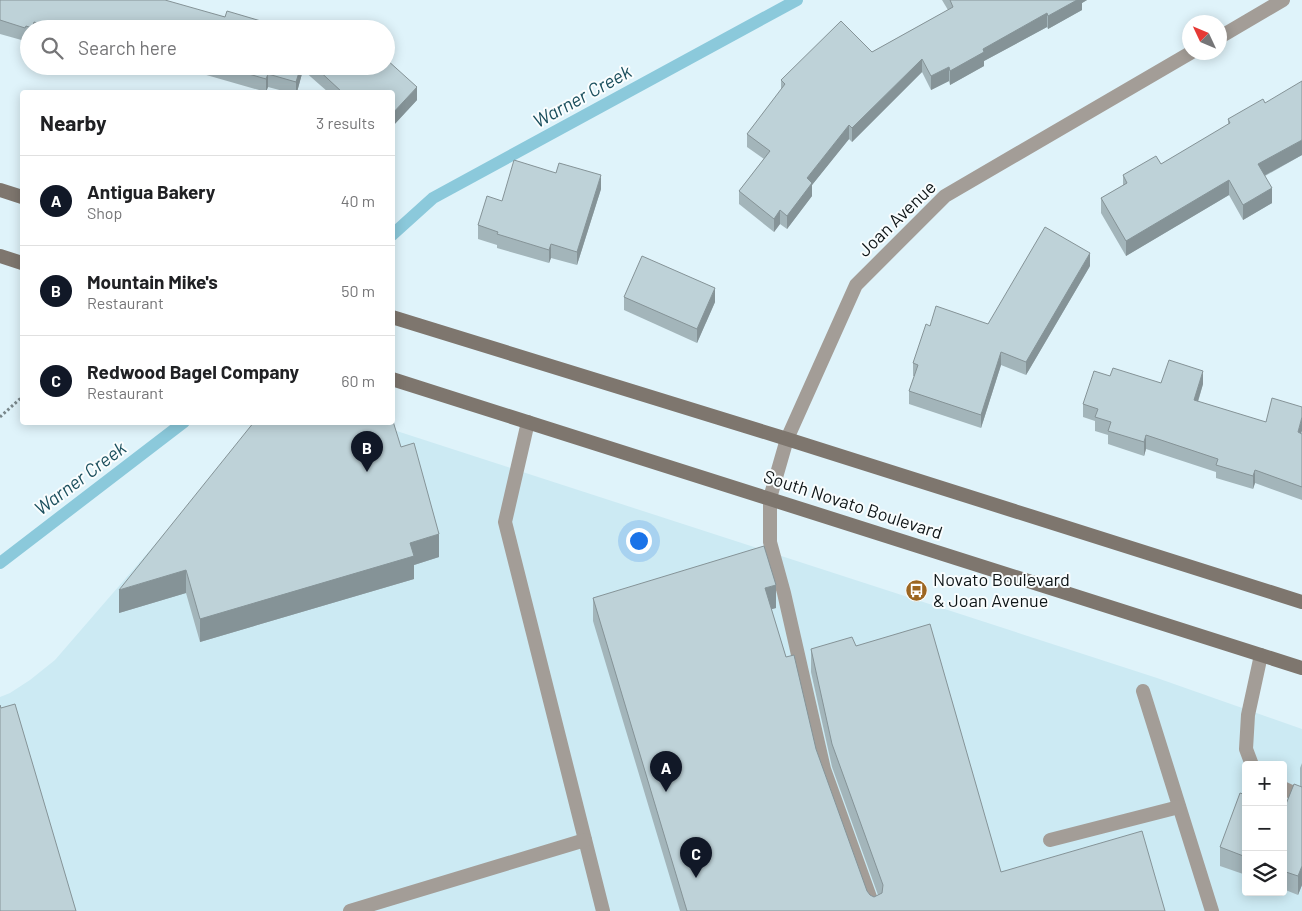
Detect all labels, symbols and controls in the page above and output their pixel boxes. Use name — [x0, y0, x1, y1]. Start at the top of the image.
north arrow — [1182, 15, 1227, 60]
search box — [20, 20, 395, 75]
icon: search — [38, 34, 66, 62]
text: Search here — [78, 36, 177, 59]
water label: Warner Creek — [529, 59, 636, 132]
text: Nearby — [40, 110, 106, 135]
text: 3 results — [316, 113, 375, 132]
street label: Joan Avenue — [853, 176, 940, 261]
text: Antigua Bakery — [87, 180, 215, 203]
text: A — [51, 191, 61, 210]
text: 40 m — [341, 191, 375, 210]
text: Shop — [87, 203, 122, 222]
text: Mountain Mike's — [87, 270, 218, 293]
text: B — [51, 281, 61, 300]
text: 50 m — [341, 281, 375, 300]
text: Restaurant — [87, 293, 164, 312]
text: Redwood Bagel Company — [87, 360, 299, 383]
text: C — [51, 371, 61, 390]
text: 60 m — [341, 371, 375, 390]
text: Restaurant — [87, 383, 164, 402]
pin: B — [351, 431, 383, 472]
water label: Warner Creek — [29, 435, 131, 520]
street label: South Novato Boulevard — [761, 465, 945, 543]
your location — [626, 528, 652, 554]
place label: Novato Boulevard & Joan Avenue — [933, 568, 1070, 611]
bus stop icon: Novato Boulevard & Joan Avenue — [905, 578, 929, 602]
pin: A — [650, 751, 682, 792]
map controls — [1242, 761, 1287, 896]
button: + — [1242, 761, 1287, 806]
button: − — [1242, 806, 1287, 851]
pin: C — [680, 837, 712, 878]
button: layers — [1242, 851, 1287, 896]

